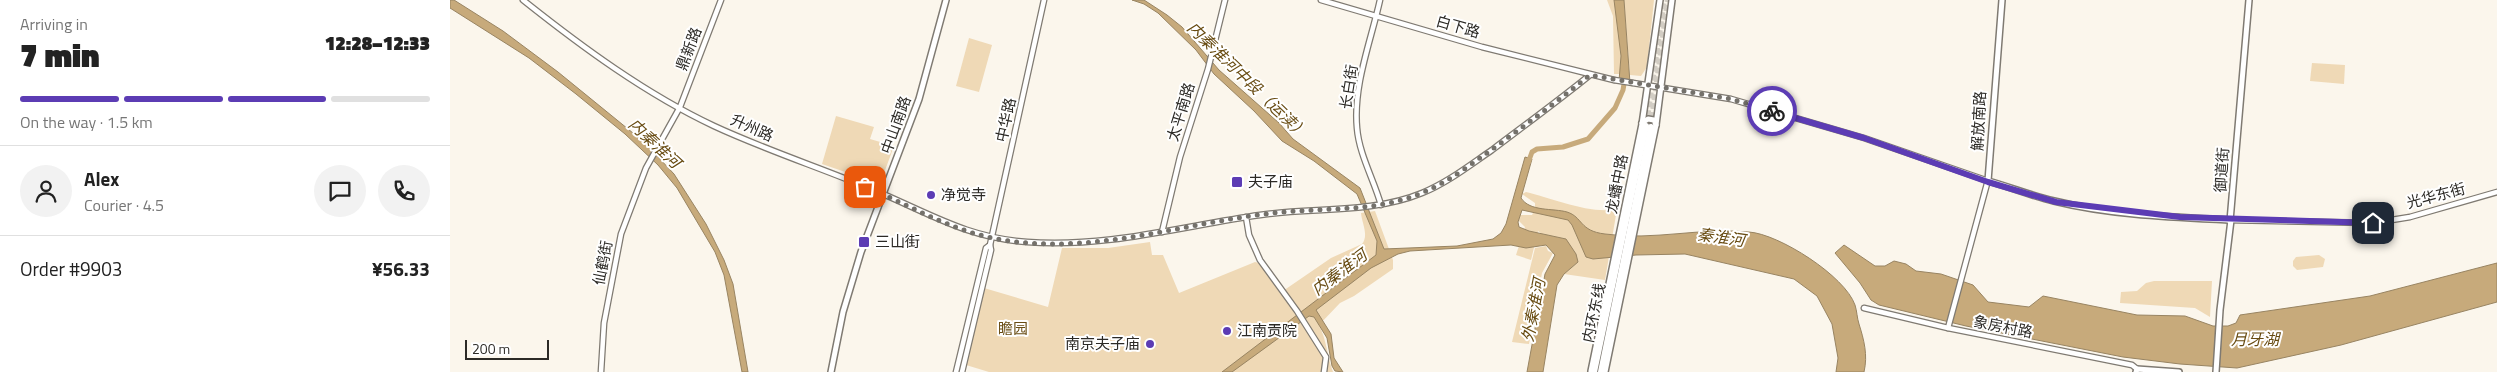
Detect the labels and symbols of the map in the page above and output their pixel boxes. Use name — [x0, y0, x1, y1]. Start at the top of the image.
street label: 白下路 — [1433, 9, 1483, 44]
water label: 内秦淮河中段（运渎） — [1182, 16, 1314, 144]
street label: 鼎新路 — [670, 24, 707, 74]
street label: 长白街 — [1334, 63, 1363, 111]
street label: 太平南路 — [1161, 80, 1200, 144]
courier — [1747, 86, 1797, 136]
street label: 解放南路 — [1965, 90, 1992, 152]
street label: 中山南路 — [874, 93, 917, 157]
street label: 中华路 — [990, 95, 1021, 144]
street label: 升州路 — [727, 108, 777, 147]
water label: 内秦淮河 — [623, 112, 689, 176]
street label: 御道街 — [2208, 147, 2235, 193]
street label: 龙蟠中路 — [1599, 152, 1634, 216]
pin — [844, 166, 886, 208]
place label: 夫子庙 — [1248, 170, 1293, 193]
marker: 夫子庙 — [1230, 175, 1244, 189]
street label: 光华东街 — [2404, 177, 2468, 214]
place label: 净觉寺 — [941, 183, 986, 206]
marker: 净觉寺 — [925, 189, 937, 201]
pin — [2352, 202, 2394, 244]
water label: 秦淮河 — [1696, 222, 1749, 253]
place label: 三山街 — [875, 230, 920, 253]
marker: 三山街 — [857, 235, 871, 249]
street label: 仙鹤街 — [587, 239, 618, 287]
water label: 内秦淮河 — [1306, 241, 1374, 301]
water label: 外秦淮河 — [1515, 273, 1551, 344]
street label: 内环东线 — [1576, 281, 1611, 345]
street label: 象房村路 — [1971, 309, 2035, 344]
park label: 瞻园 — [998, 317, 1028, 340]
place label: 江南贡院 — [1237, 319, 1297, 342]
marker: 江南贡院 — [1221, 325, 1233, 337]
water label: 月牙湖 — [2231, 327, 2282, 351]
place label: 南京夫子庙 — [1065, 332, 1140, 355]
scale bar — [465, 337, 549, 360]
marker: 南京夫子庙 — [1144, 338, 1156, 350]

